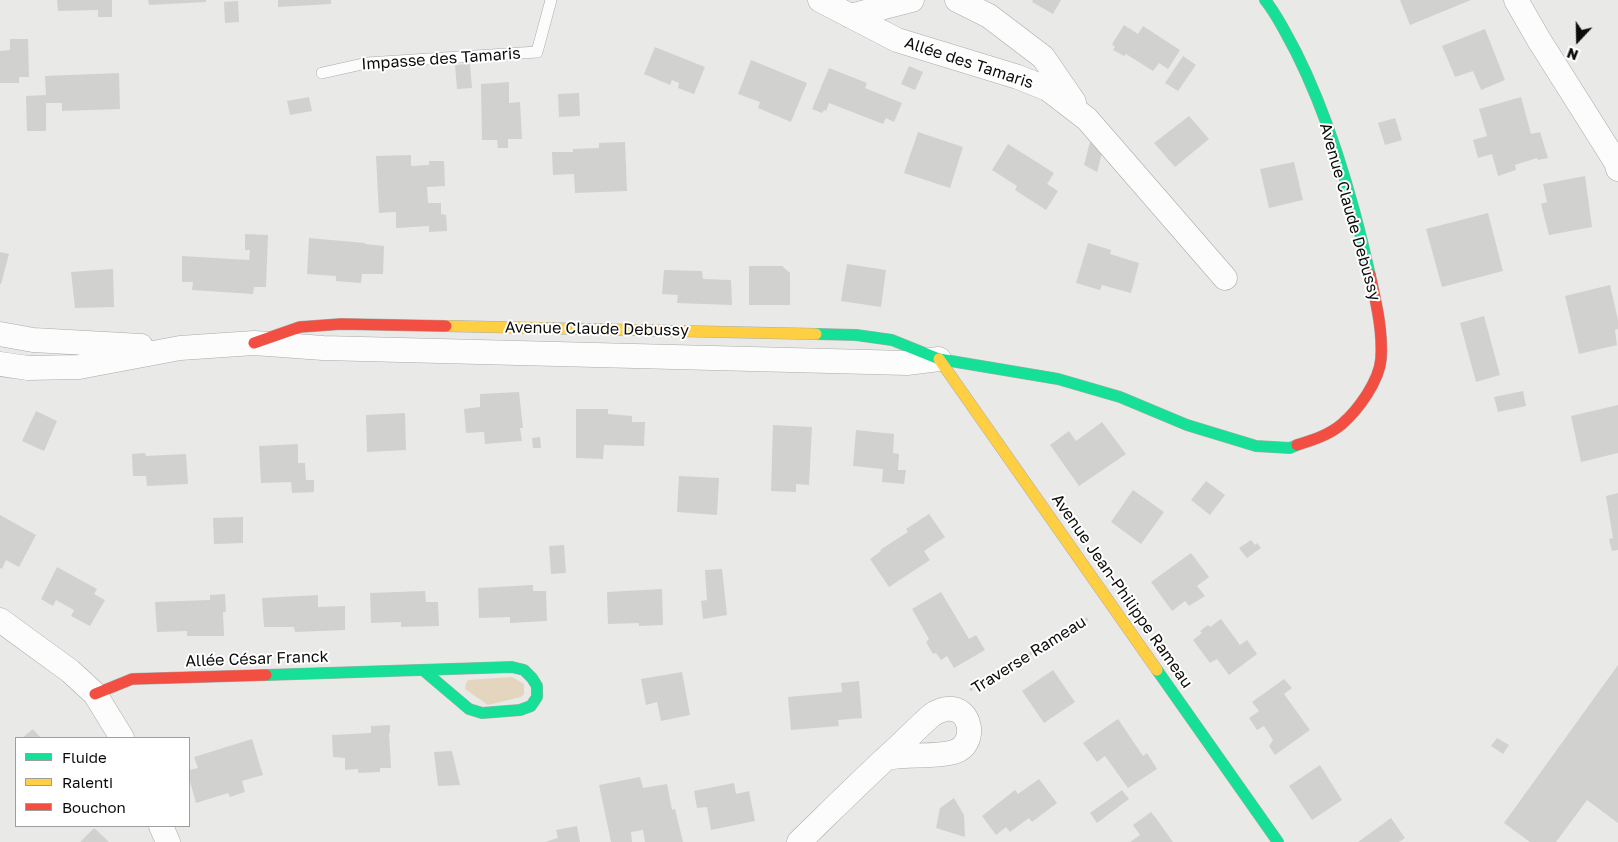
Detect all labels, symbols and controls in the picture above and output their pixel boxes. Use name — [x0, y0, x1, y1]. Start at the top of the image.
north arrow — [1553, 15, 1603, 65]
street label: Allée des Tamaris — [902, 33, 1036, 93]
street label: Impasse des Tamaris — [361, 44, 521, 74]
text: N — [1564, 45, 1580, 64]
street label: Avenue Claude Debussy — [1315, 121, 1385, 303]
street label: Avenue Claude Debussy — [505, 318, 689, 340]
street label: Avenue Jean-Philippe Rameau — [1047, 490, 1197, 692]
street label: Traverse Rameau — [968, 612, 1090, 698]
street label: Allée César Franck — [185, 647, 329, 671]
legend — [15, 737, 190, 827]
text: Fluide — [62, 748, 107, 766]
text: Ralenti — [62, 773, 113, 791]
text: Bouchon — [62, 798, 126, 816]

